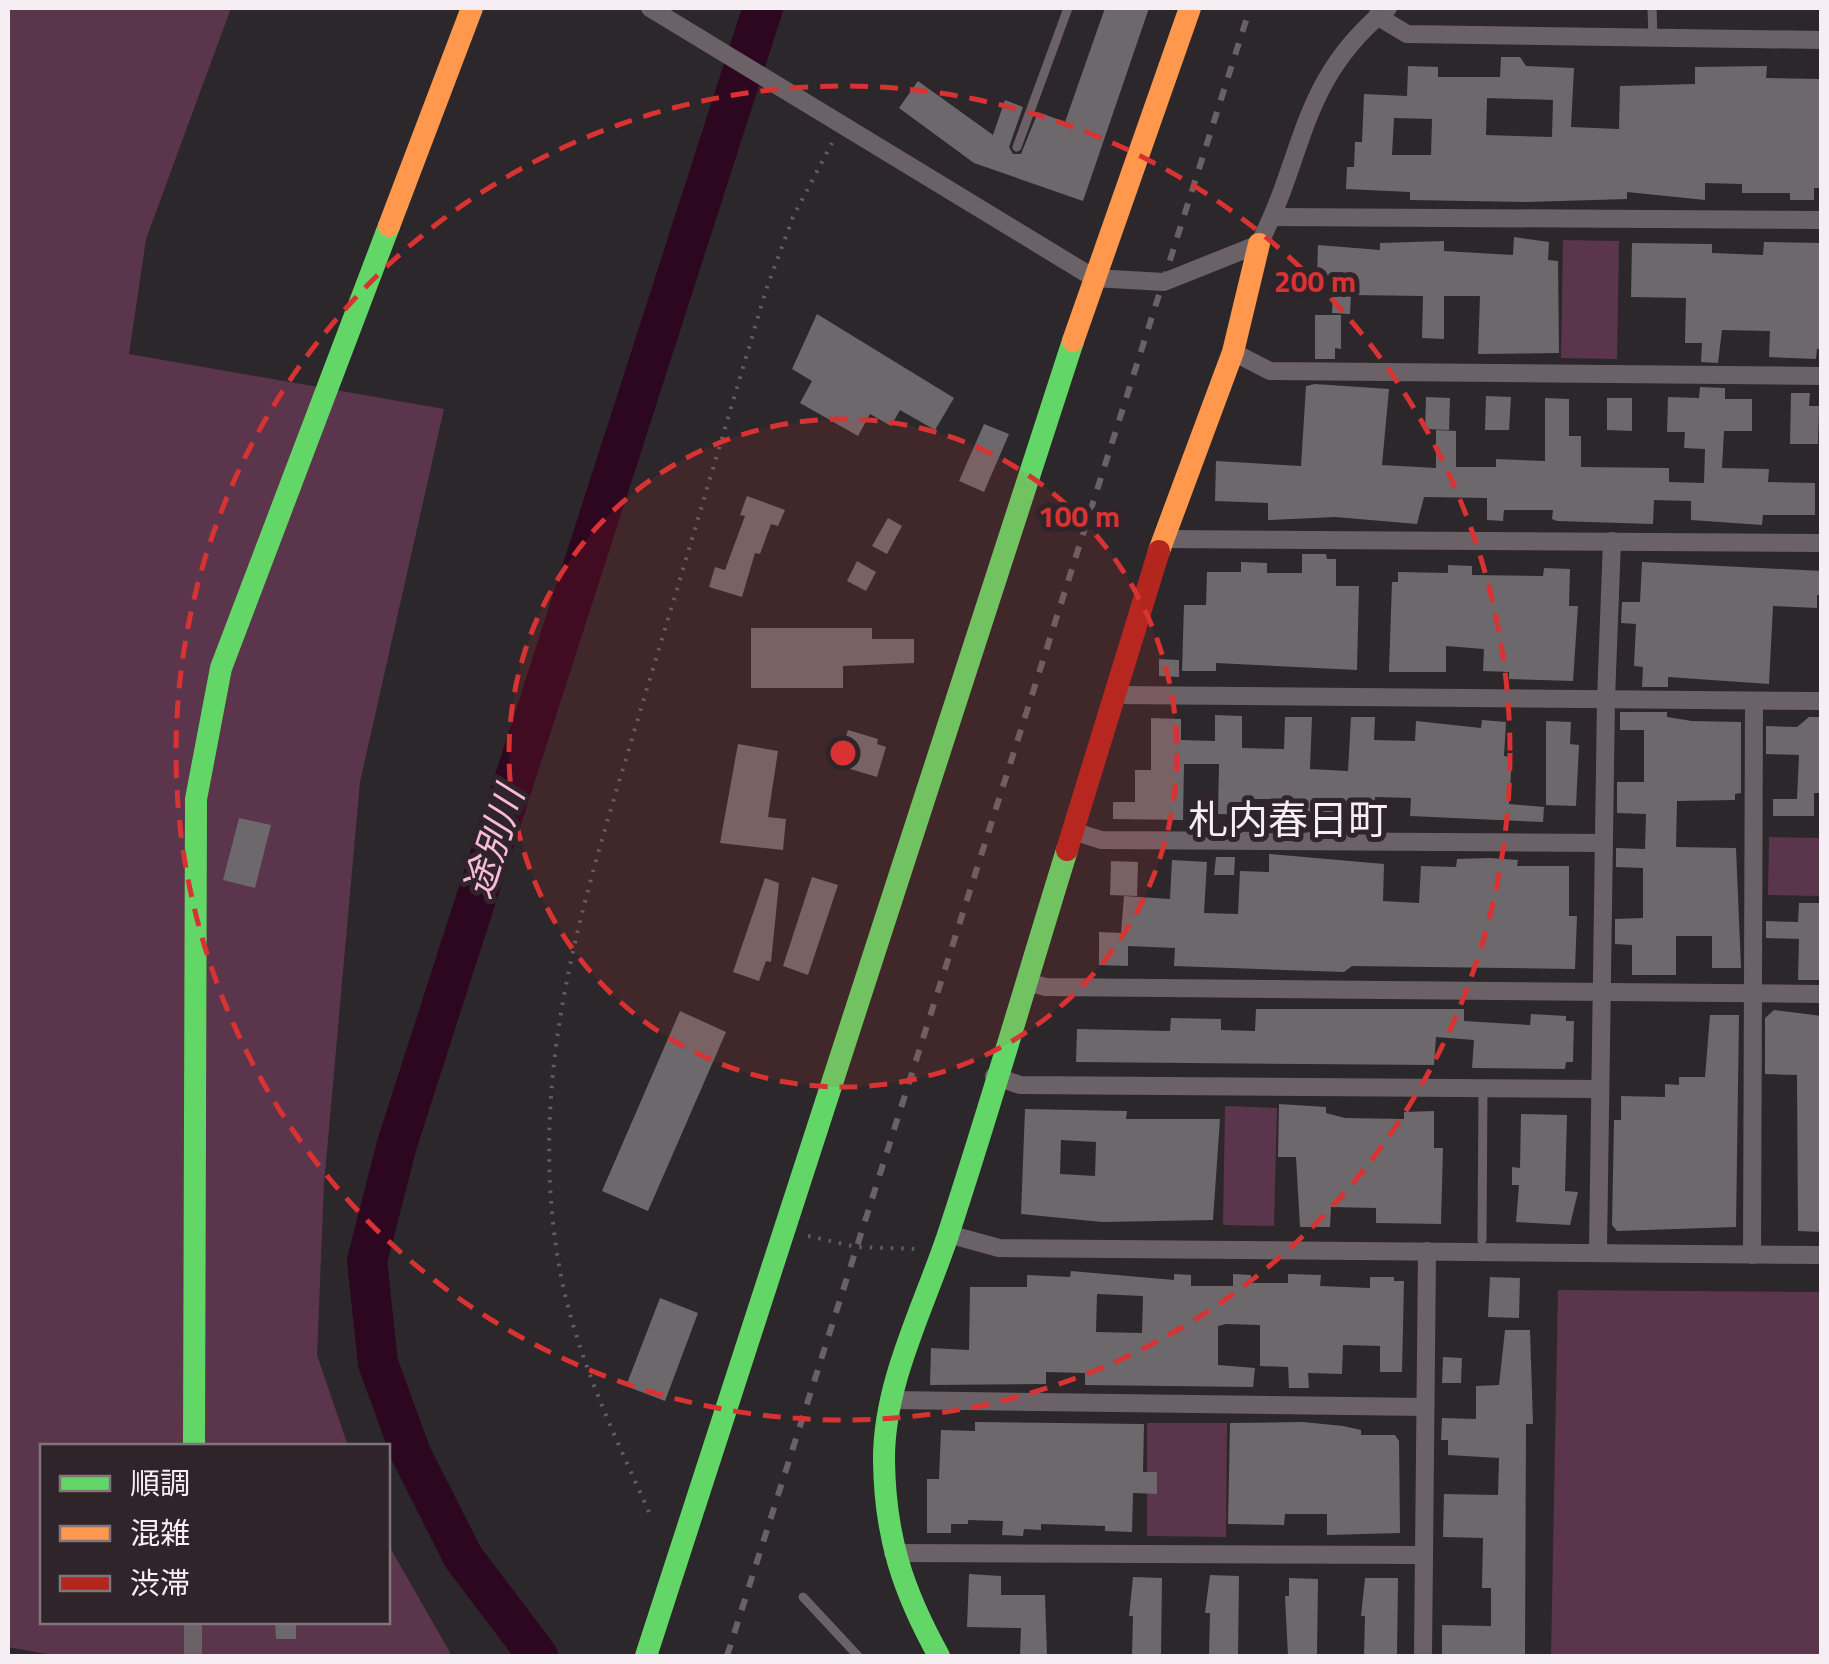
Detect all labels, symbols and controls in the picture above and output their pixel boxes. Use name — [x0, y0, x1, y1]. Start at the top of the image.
text: 200 m — [1274, 258, 1356, 304]
text: 100 m — [1038, 493, 1120, 539]
centre of rings — [825, 735, 861, 771]
water label: 途別川 — [448, 775, 539, 905]
district label: 札内春日町 — [1188, 789, 1388, 850]
legend — [40, 1444, 390, 1624]
text: 順調 — [130, 1460, 190, 1506]
text: 混雑 — [130, 1510, 190, 1556]
text: 渋滞 — [130, 1560, 190, 1606]

